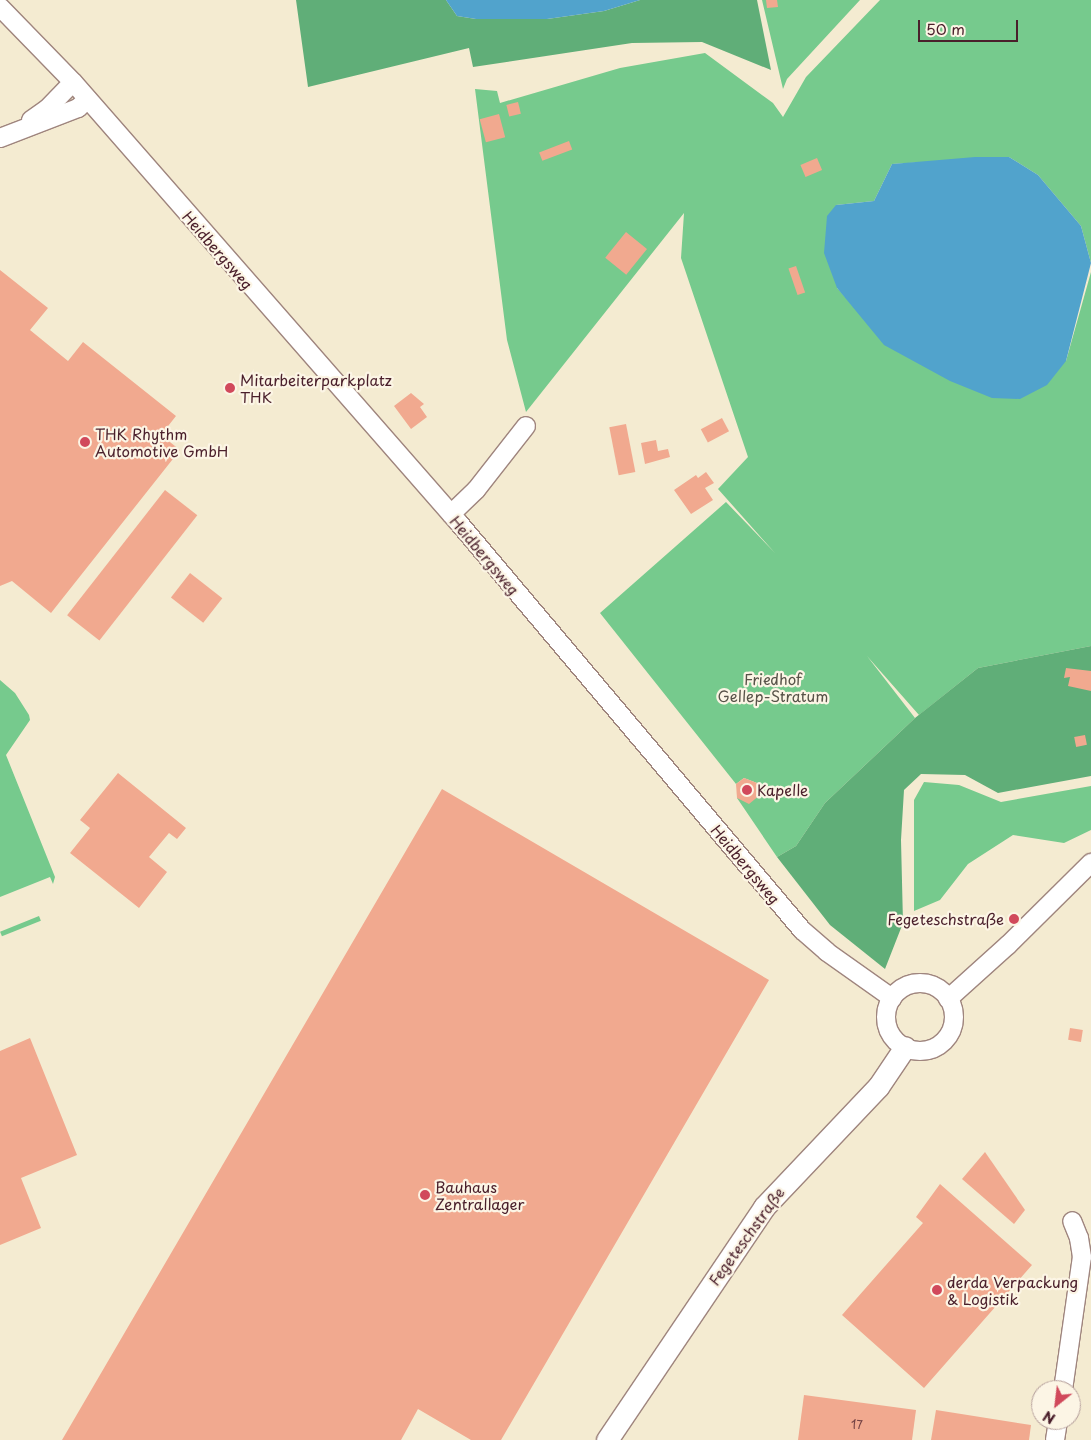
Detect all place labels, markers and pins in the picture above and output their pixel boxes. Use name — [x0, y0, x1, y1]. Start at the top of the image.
place label: Mitarbeiterparkplatz THK — [240, 370, 392, 405]
marker: Mitarbeiterparkplatz THK — [224, 382, 236, 394]
place label: THK Rhythm Automotive GmbH — [95, 424, 228, 459]
marker: THK Rhythm Automotive GmbH — [79, 436, 91, 448]
place label: Kapelle — [757, 781, 808, 799]
marker: Kapelle — [741, 784, 753, 796]
place label: Fegeteschstraße — [887, 910, 1004, 928]
marker: Fegeteschstraße — [1008, 913, 1020, 925]
place label: Bauhaus Zentrallager — [435, 1177, 524, 1212]
marker: Bauhaus Zentrallager — [419, 1189, 431, 1201]
place label: derda Verpackung & Logistik — [947, 1272, 1077, 1307]
marker: derda Verpackung & Logistik — [931, 1284, 943, 1296]

